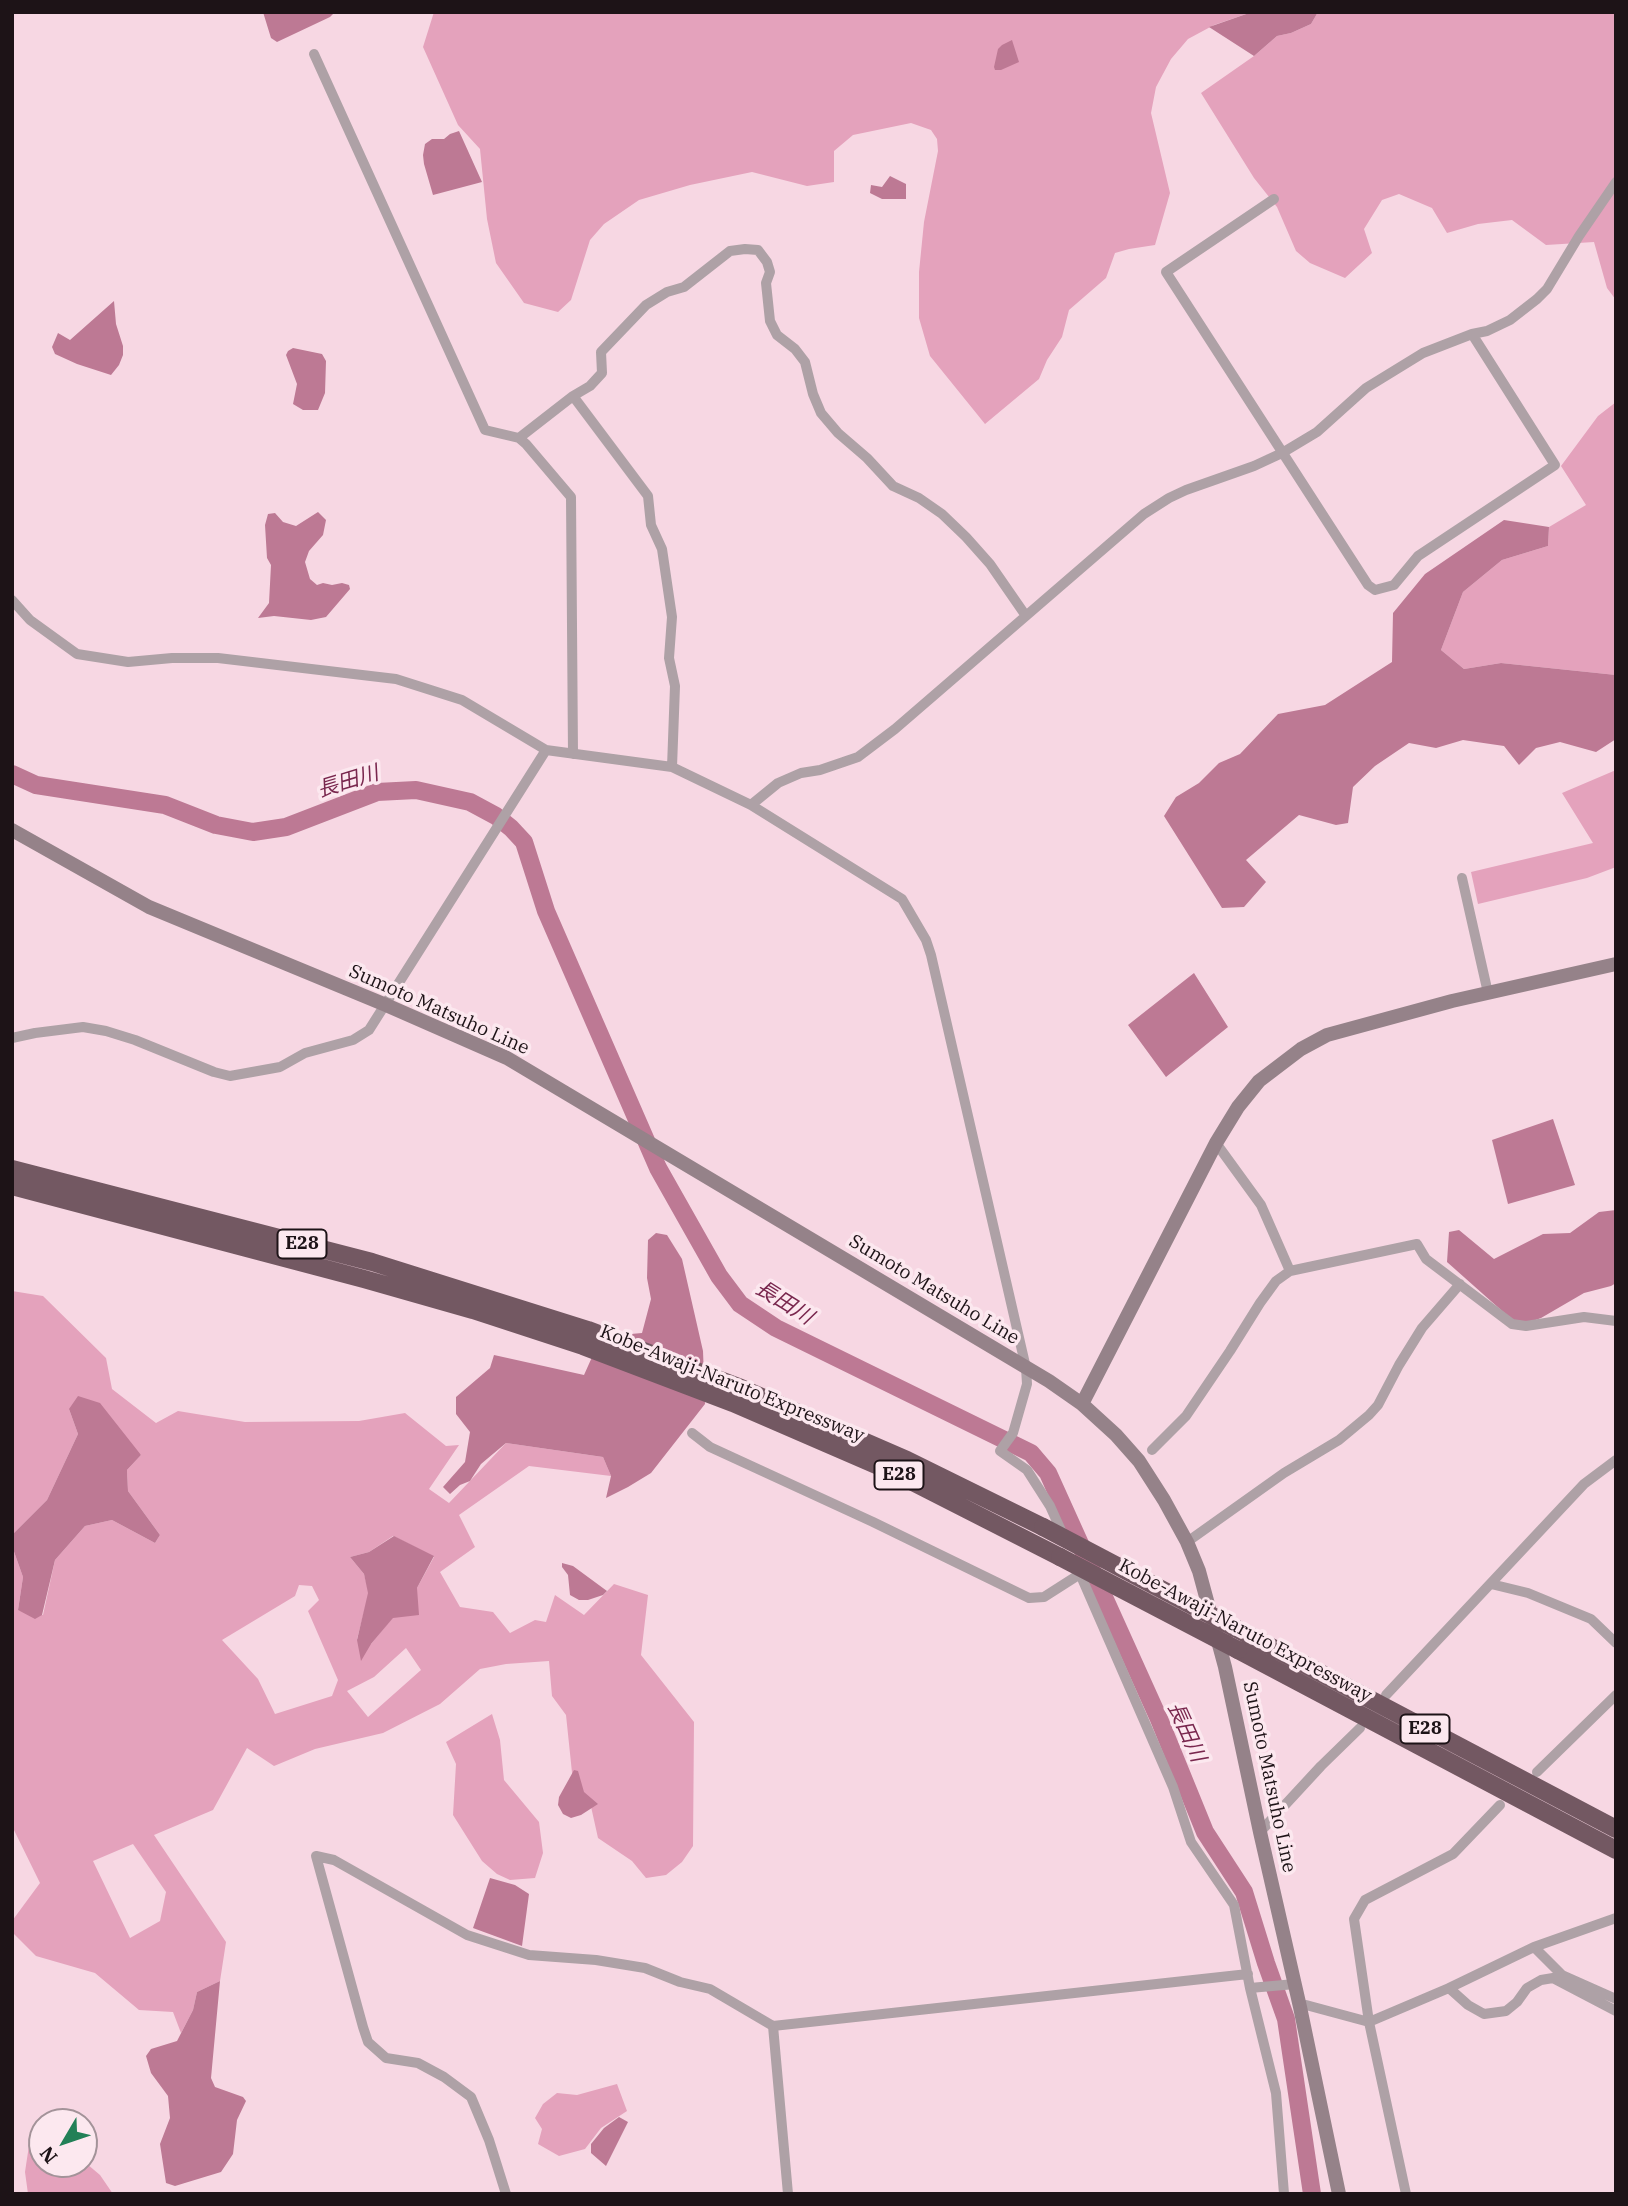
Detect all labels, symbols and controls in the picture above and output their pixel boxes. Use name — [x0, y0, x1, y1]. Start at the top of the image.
water label: 長田川 — [314, 761, 382, 803]
street label: Sumoto Matsuho Line — [345, 960, 533, 1060]
road number: E28 — [278, 1230, 326, 1259]
street label: Sumoto Matsuho Line — [845, 1230, 1023, 1350]
water label: 長田川 — [751, 1276, 817, 1330]
street label: Kobe-Awaji-Naruto Expressway — [596, 1320, 868, 1448]
road number: E28 — [874, 1460, 923, 1490]
street label: Kobe-Awaji-Naruto Expressway — [1115, 1554, 1375, 1708]
street label: Sumoto Matsuho Line — [1238, 1679, 1300, 1875]
water label: 長田川 — [1162, 1698, 1210, 1766]
road number: E28 — [1400, 1714, 1450, 1744]
north arrow — [28, 2108, 98, 2178]
text: N — [34, 2142, 62, 2168]

